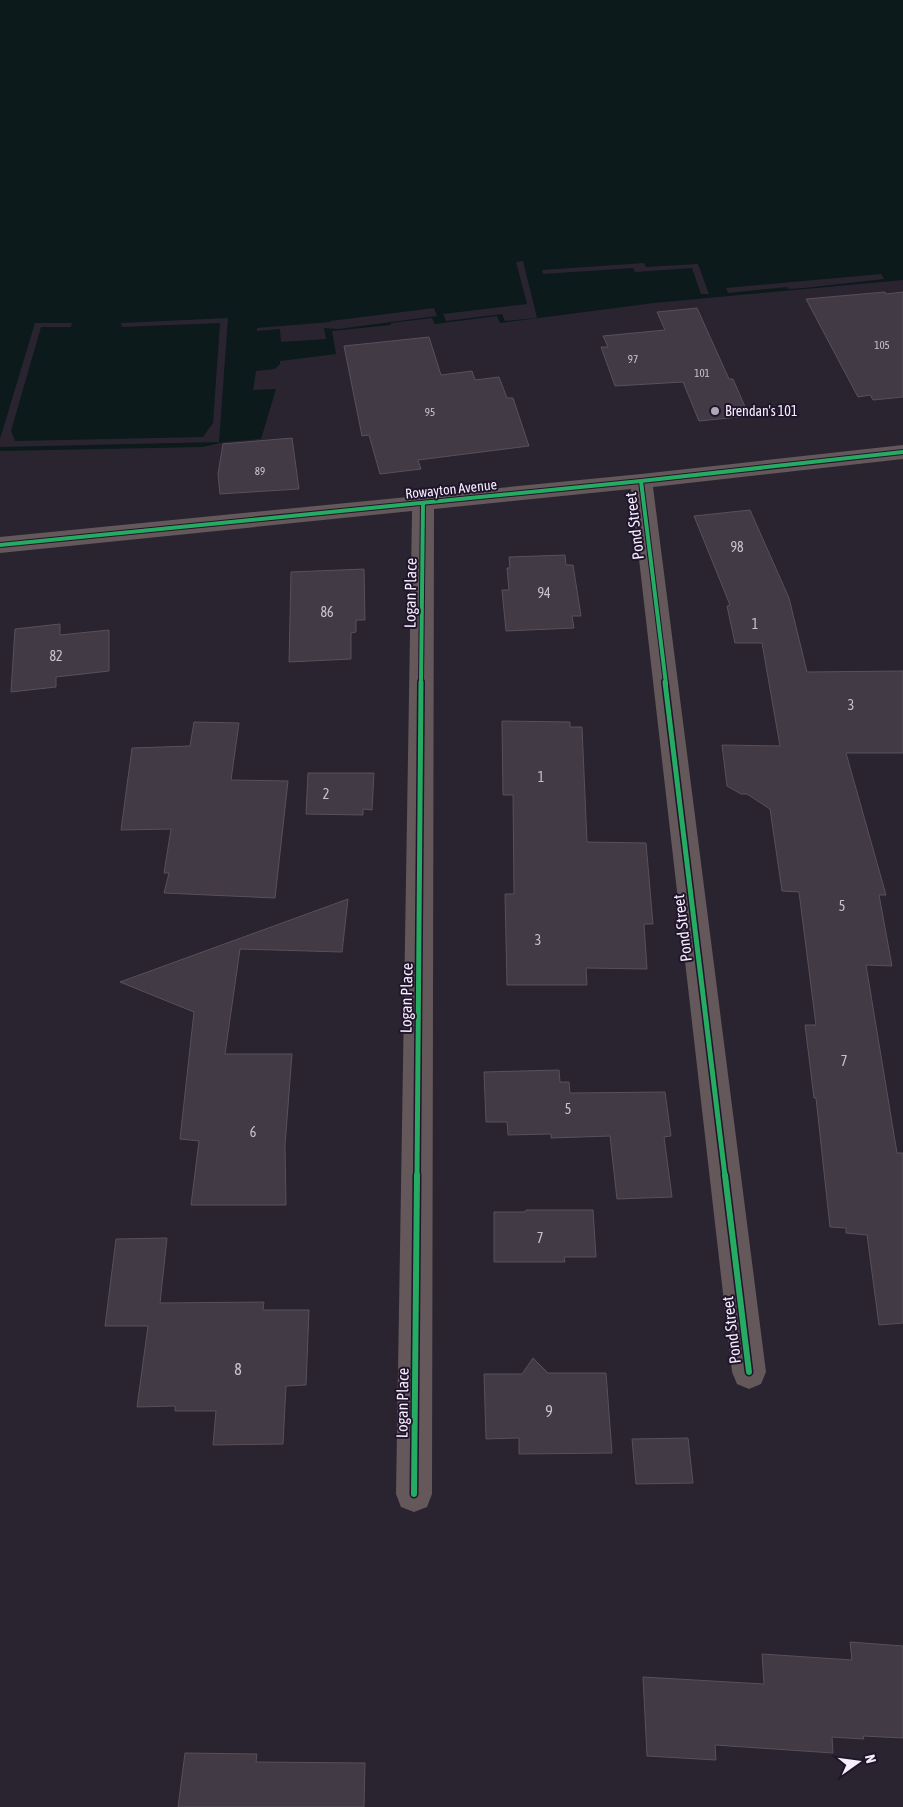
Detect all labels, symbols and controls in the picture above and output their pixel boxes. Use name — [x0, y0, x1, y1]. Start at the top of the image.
house number: 105 — [874, 339, 890, 351]
house number: 97 — [628, 353, 638, 365]
house number: 101 — [694, 367, 710, 379]
place label: Brendan's 101 — [725, 403, 797, 419]
marker: Brendan's 101 — [709, 405, 721, 417]
house number: 95 — [425, 406, 435, 418]
house number: 89 — [255, 465, 265, 477]
street label: Rowayton Avenue — [404, 476, 498, 502]
street label: Pond Street — [621, 491, 647, 561]
house number: 98 — [730, 539, 744, 555]
street label: Logan Place — [400, 558, 421, 628]
house number: 94 — [537, 585, 551, 601]
house number: 86 — [320, 604, 334, 620]
house number: 1 — [752, 616, 758, 632]
house number: 82 — [49, 648, 63, 664]
house number: 3 — [848, 697, 854, 713]
house number: 1 — [538, 769, 544, 785]
house number: 2 — [323, 786, 329, 802]
street label: Pond Street — [669, 893, 695, 963]
house number: 5 — [839, 898, 845, 914]
house number: 3 — [535, 932, 541, 948]
street label: Logan Place — [396, 963, 417, 1033]
house number: 7 — [841, 1053, 847, 1069]
house number: 5 — [565, 1101, 571, 1117]
house number: 6 — [250, 1124, 257, 1140]
house number: 7 — [537, 1230, 543, 1246]
street label: Pond Street — [718, 1295, 744, 1365]
house number: 8 — [234, 1360, 242, 1378]
street label: Logan Place — [392, 1368, 413, 1438]
house number: 9 — [545, 1402, 553, 1420]
north arrow — [833, 1737, 883, 1787]
text: N — [862, 1753, 879, 1765]

